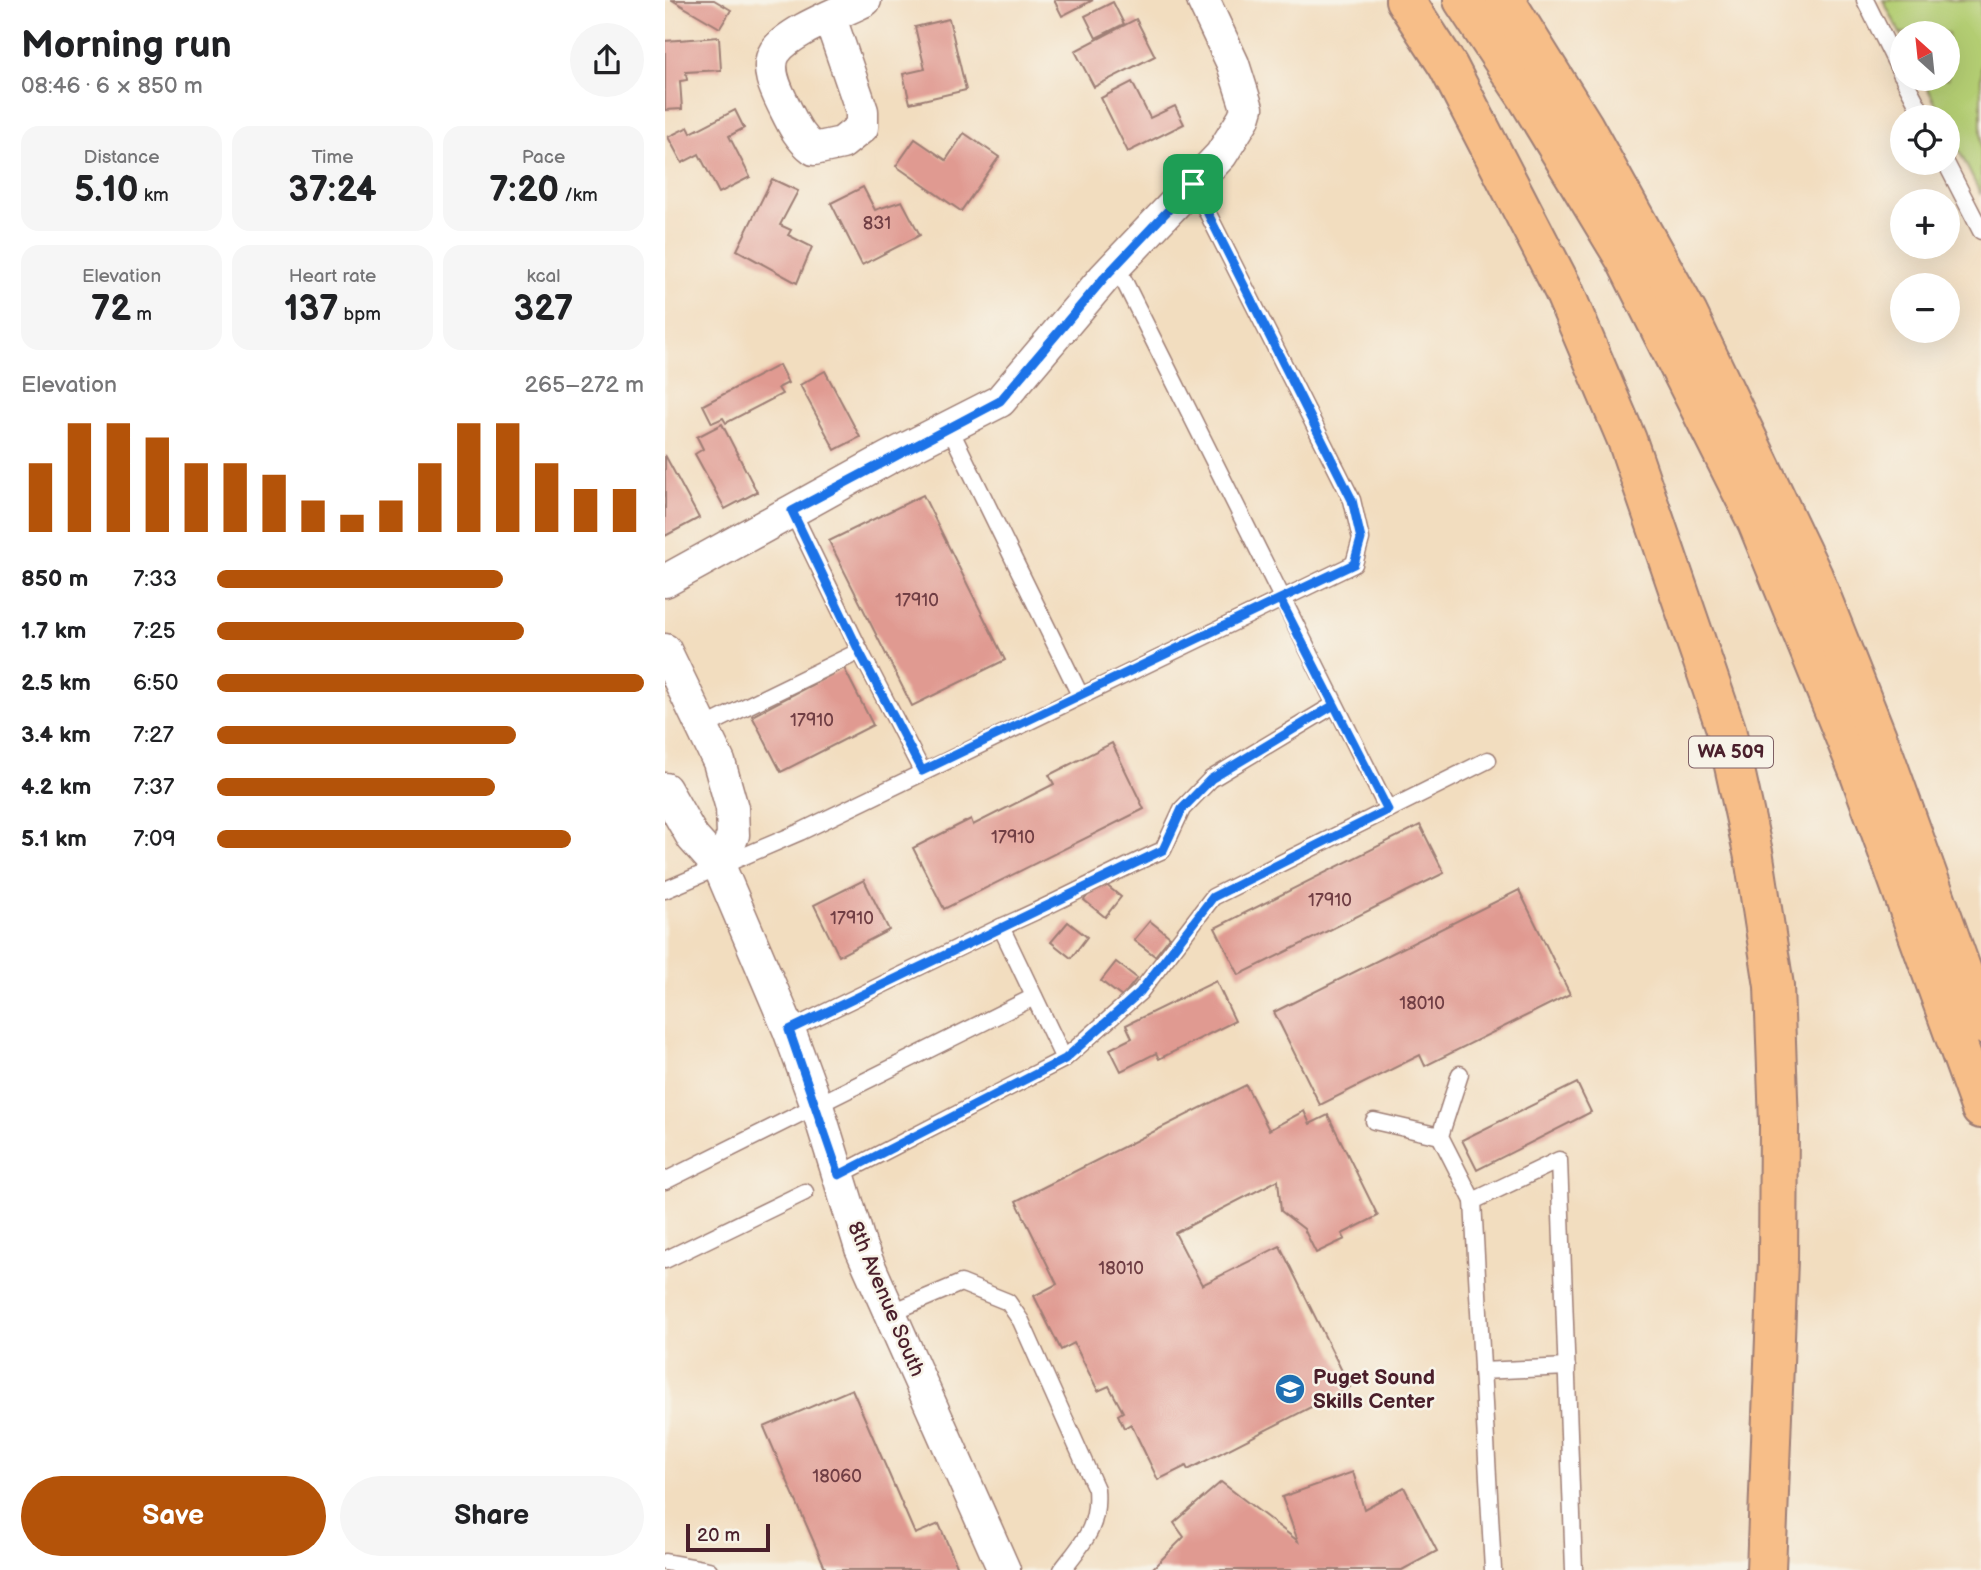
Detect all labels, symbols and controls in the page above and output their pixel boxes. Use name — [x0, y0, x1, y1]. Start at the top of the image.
north arrow — [1890, 21, 1960, 91]
map controls — [1890, 21, 1960, 343]
text: Morning run — [21, 23, 232, 68]
button: share — [570, 23, 644, 97]
text: 08:46 · 6 × 850 m — [21, 72, 203, 100]
button: locate — [1890, 105, 1960, 175]
text: Distance — [84, 146, 159, 169]
text: Time — [311, 146, 354, 169]
text: Pace — [522, 146, 565, 169]
pin — [1163, 154, 1223, 214]
icon: arrive — [1174, 165, 1212, 203]
text: 5.10 — [74, 169, 139, 212]
text: 37:24 — [288, 169, 377, 212]
text: 7:20 — [489, 169, 559, 212]
text: km — [139, 184, 169, 207]
text: /km — [559, 184, 598, 207]
button: + — [1890, 189, 1960, 259]
house number: 831 — [863, 213, 891, 234]
text: Elevation — [82, 265, 161, 288]
text: Heart rate — [289, 265, 376, 288]
text: kcal — [526, 265, 561, 288]
button: − — [1890, 273, 1960, 343]
text: 72 — [91, 288, 131, 331]
text: 137 — [284, 288, 338, 331]
text: 327 — [514, 288, 573, 331]
text: m — [131, 303, 152, 326]
text: bpm — [338, 303, 381, 326]
text: Elevation — [21, 371, 117, 399]
text: 265–272 m — [524, 371, 644, 399]
text: 850 m — [21, 565, 88, 593]
text: 7:33 — [133, 565, 177, 593]
house number: 17910 — [895, 590, 939, 611]
text: 1.7 km — [21, 617, 86, 645]
text: 7:25 — [133, 617, 176, 645]
text: 2.5 km — [21, 669, 91, 697]
text: 6:50 — [133, 669, 178, 697]
house number: 17910 — [790, 710, 834, 731]
text: 3.4 km — [21, 721, 91, 749]
text: 7:27 — [133, 721, 174, 749]
road number: WA 509 — [1689, 736, 1773, 768]
text: 4.2 km — [21, 773, 91, 801]
text: 7:37 — [133, 773, 174, 801]
text: 5.1 km — [21, 825, 87, 853]
text: 7:09 — [133, 825, 176, 853]
house number: 17910 — [991, 827, 1035, 848]
house number: 17910 — [1308, 890, 1352, 911]
house number: 17910 — [830, 908, 874, 929]
house number: 18010 — [1399, 993, 1445, 1014]
street label: 8th Avenue South — [842, 1218, 930, 1380]
house number: 18010 — [1098, 1258, 1144, 1279]
place label: Puget Sound Skills Center — [1313, 1365, 1435, 1414]
school or university icon: Puget Sound Skills Center — [1273, 1372, 1307, 1406]
house number: 18060 — [812, 1466, 862, 1487]
button: Save — [21, 1476, 326, 1556]
button: Share — [340, 1476, 644, 1556]
scale bar — [686, 1521, 770, 1553]
text: 20 m — [697, 1524, 740, 1547]

